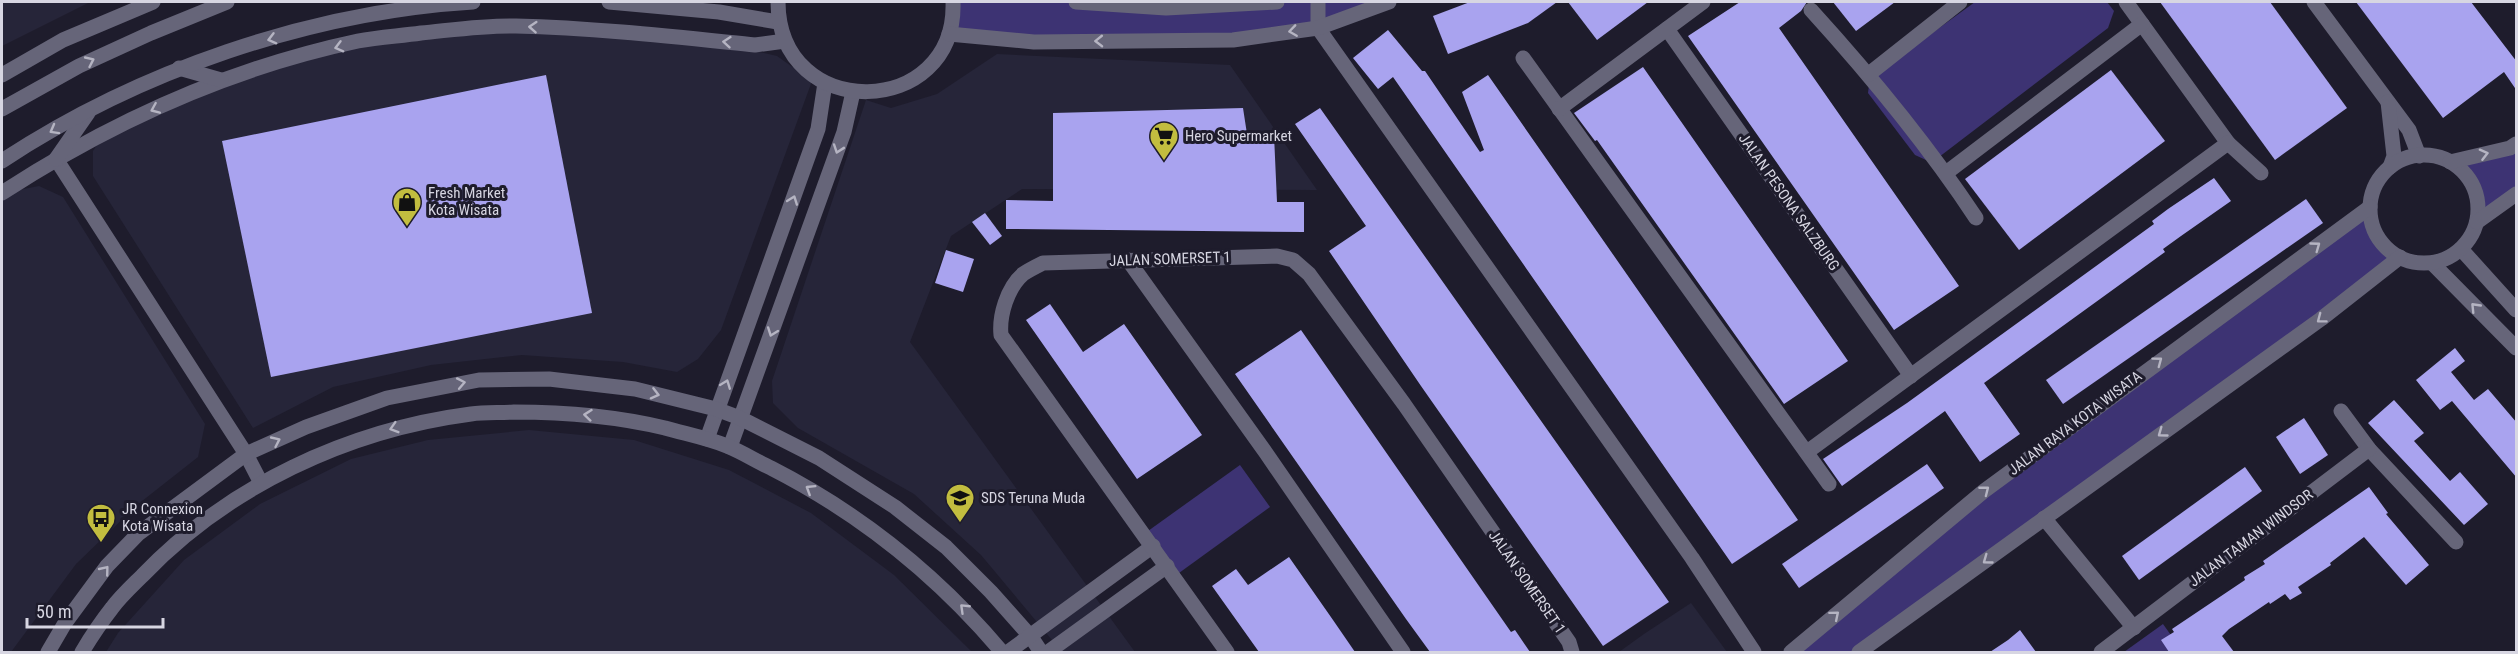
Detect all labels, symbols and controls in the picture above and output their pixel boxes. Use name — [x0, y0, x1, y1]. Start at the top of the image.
one-way arrow — [528, 20, 537, 33]
one-way arrow — [1289, 25, 1298, 37]
one-way arrow — [267, 32, 277, 44]
one-way arrow — [1094, 35, 1103, 47]
one-way arrow — [722, 36, 732, 49]
one-way arrow — [334, 39, 344, 52]
one-way arrow — [83, 57, 94, 69]
one-way arrow — [150, 102, 161, 114]
supermarket icon: Hero Supermarket — [1148, 120, 1180, 162]
one-way arrow — [49, 123, 60, 134]
place label: Hero Supermarket — [1185, 127, 1292, 145]
street label: JALAN PESONA SALZBURG — [1735, 130, 1843, 274]
one-way arrow — [833, 143, 846, 154]
one-way arrow — [2479, 149, 2489, 162]
place label: Fresh Market Kota Wisata — [428, 184, 505, 219]
shop icon: Fresh Market Kota Wisata — [391, 186, 423, 228]
one-way arrow — [785, 196, 798, 206]
one-way arrow — [2309, 242, 2320, 253]
street label: JALAN SOMERSET 1 — [1109, 248, 1231, 270]
one-way arrow — [2471, 303, 2482, 314]
one-way arrow — [2316, 312, 2327, 323]
one-way arrow — [767, 326, 779, 337]
one-way arrow — [2152, 357, 2163, 368]
street label: JALAN RAYA KOTA WISATA — [2005, 367, 2145, 479]
one-way arrow — [456, 377, 466, 390]
one-way arrow — [719, 379, 731, 390]
one-way arrow — [650, 386, 660, 399]
one-way arrow — [583, 409, 592, 422]
one-way arrow — [389, 421, 400, 433]
one-way arrow — [2158, 426, 2169, 437]
one-way arrow — [269, 436, 280, 448]
school or university icon: SDS Teruna Muda — [944, 482, 976, 524]
one-way arrow — [806, 485, 816, 497]
street label: JALAN TAMAN WINDSOR — [2185, 485, 2317, 591]
one-way arrow — [1979, 487, 1990, 498]
place label: SDS Teruna Muda — [981, 489, 1085, 507]
place label: JR Connexion Kota Wisata — [122, 500, 203, 535]
bus stop icon: JR Connexion Kota Wisata — [85, 502, 117, 544]
street label: JALAN SOMERSET 1 — [1485, 527, 1569, 637]
one-way arrow — [1983, 553, 1994, 564]
one-way arrow — [97, 566, 108, 577]
scale bar — [27, 591, 164, 629]
text: 50 m — [36, 601, 71, 622]
one-way arrow — [960, 605, 971, 616]
one-way arrow — [1829, 611, 1840, 622]

